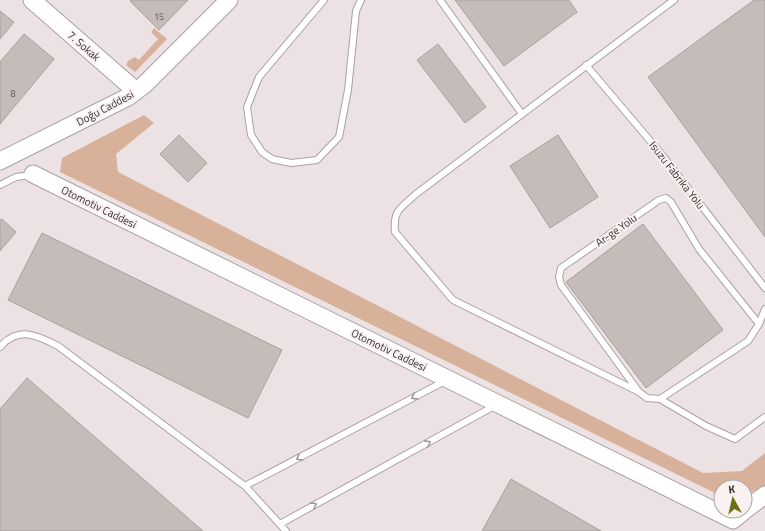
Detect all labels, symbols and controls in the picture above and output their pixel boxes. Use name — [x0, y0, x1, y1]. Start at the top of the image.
house number: 15 — [154, 10, 164, 23]
street label: 7. Sokak — [64, 27, 104, 65]
street label: Doğu Caddesi — [73, 86, 137, 130]
house number: 8 — [10, 87, 16, 100]
street label: Isuzu Fabrika Yolu — [645, 138, 709, 213]
street label: Otomotiv Caddesi — [59, 182, 139, 232]
street label: Ar-ge Yolu — [592, 210, 640, 250]
street label: Otomotiv Caddesi — [349, 325, 429, 375]
one-way arrow — [411, 393, 418, 400]
one-way arrow — [424, 440, 431, 447]
one-way arrow — [295, 453, 303, 460]
north arrow — [713, 479, 753, 519]
text: K — [727, 481, 736, 497]
one-way arrow — [310, 503, 317, 510]

